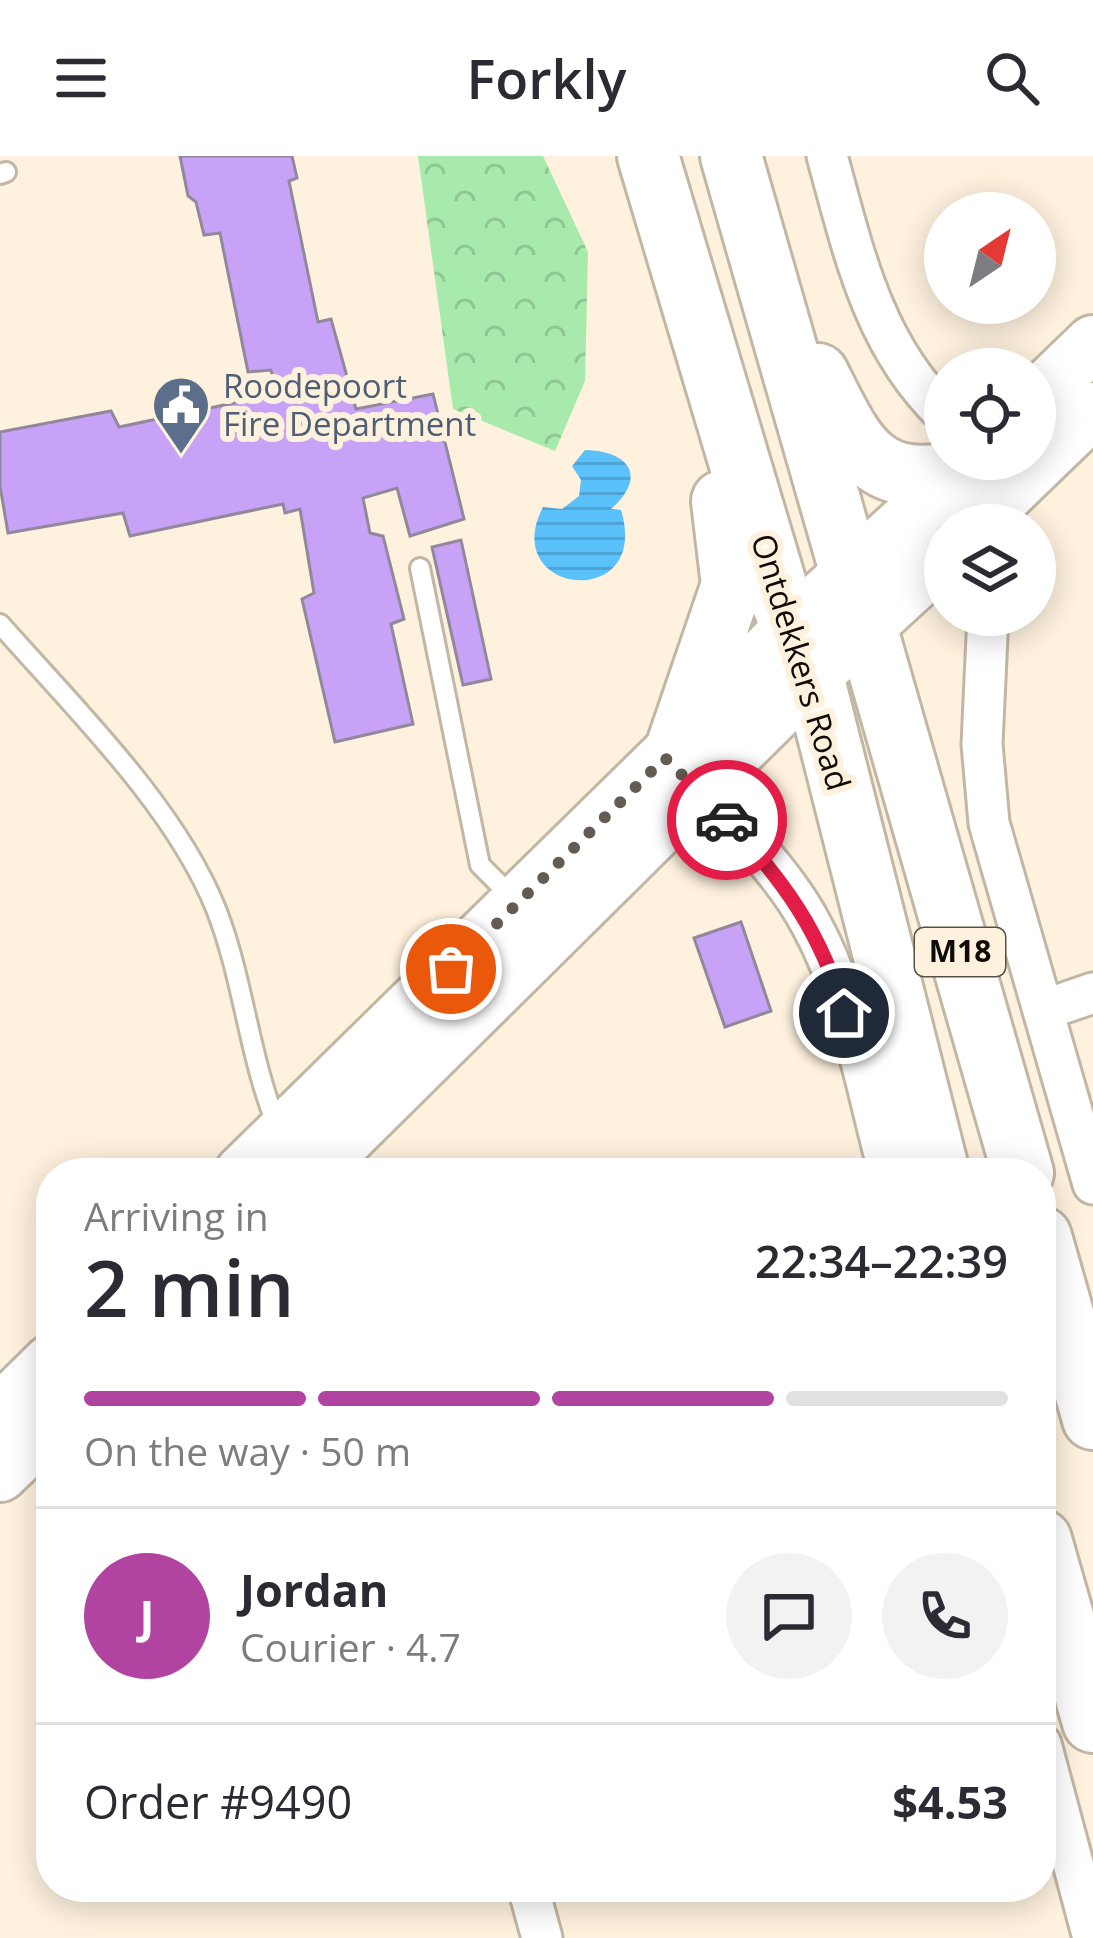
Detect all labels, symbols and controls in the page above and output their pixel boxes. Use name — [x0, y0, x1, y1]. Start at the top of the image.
text: Forkly — [467, 41, 626, 115]
icon: menu — [48, 45, 114, 111]
icon: search — [979, 45, 1045, 111]
north arrow — [924, 192, 1056, 324]
map controls — [924, 192, 1056, 636]
button: locate — [924, 348, 1056, 480]
place label: Roodepoort Fire Department — [223, 363, 476, 446]
public building icon: Roodepoort Fire Department — [150, 374, 212, 456]
button: layers — [924, 504, 1056, 636]
street label: Ontdekkers Road — [741, 528, 862, 796]
courier — [667, 760, 787, 880]
icon: car — [694, 787, 760, 853]
pin — [400, 918, 502, 1020]
road number: M18 — [915, 928, 1005, 976]
icon: bag — [418, 936, 484, 1002]
pin — [793, 962, 895, 1064]
icon: home — [811, 980, 877, 1046]
text: Arriving in — [84, 1189, 269, 1242]
text: 22:34–22:39 — [755, 1230, 1008, 1291]
text: 2 min — [84, 1234, 295, 1340]
text: On the way · 50 m — [84, 1424, 411, 1477]
button: chat — [726, 1553, 852, 1679]
button: phone — [882, 1553, 1008, 1679]
text: Jordan — [240, 1559, 388, 1620]
text: J — [140, 1585, 154, 1646]
text: Courier · 4.7 — [240, 1620, 461, 1673]
text: Order #9490 — [84, 1771, 352, 1832]
text: $4.53 — [892, 1771, 1008, 1832]

